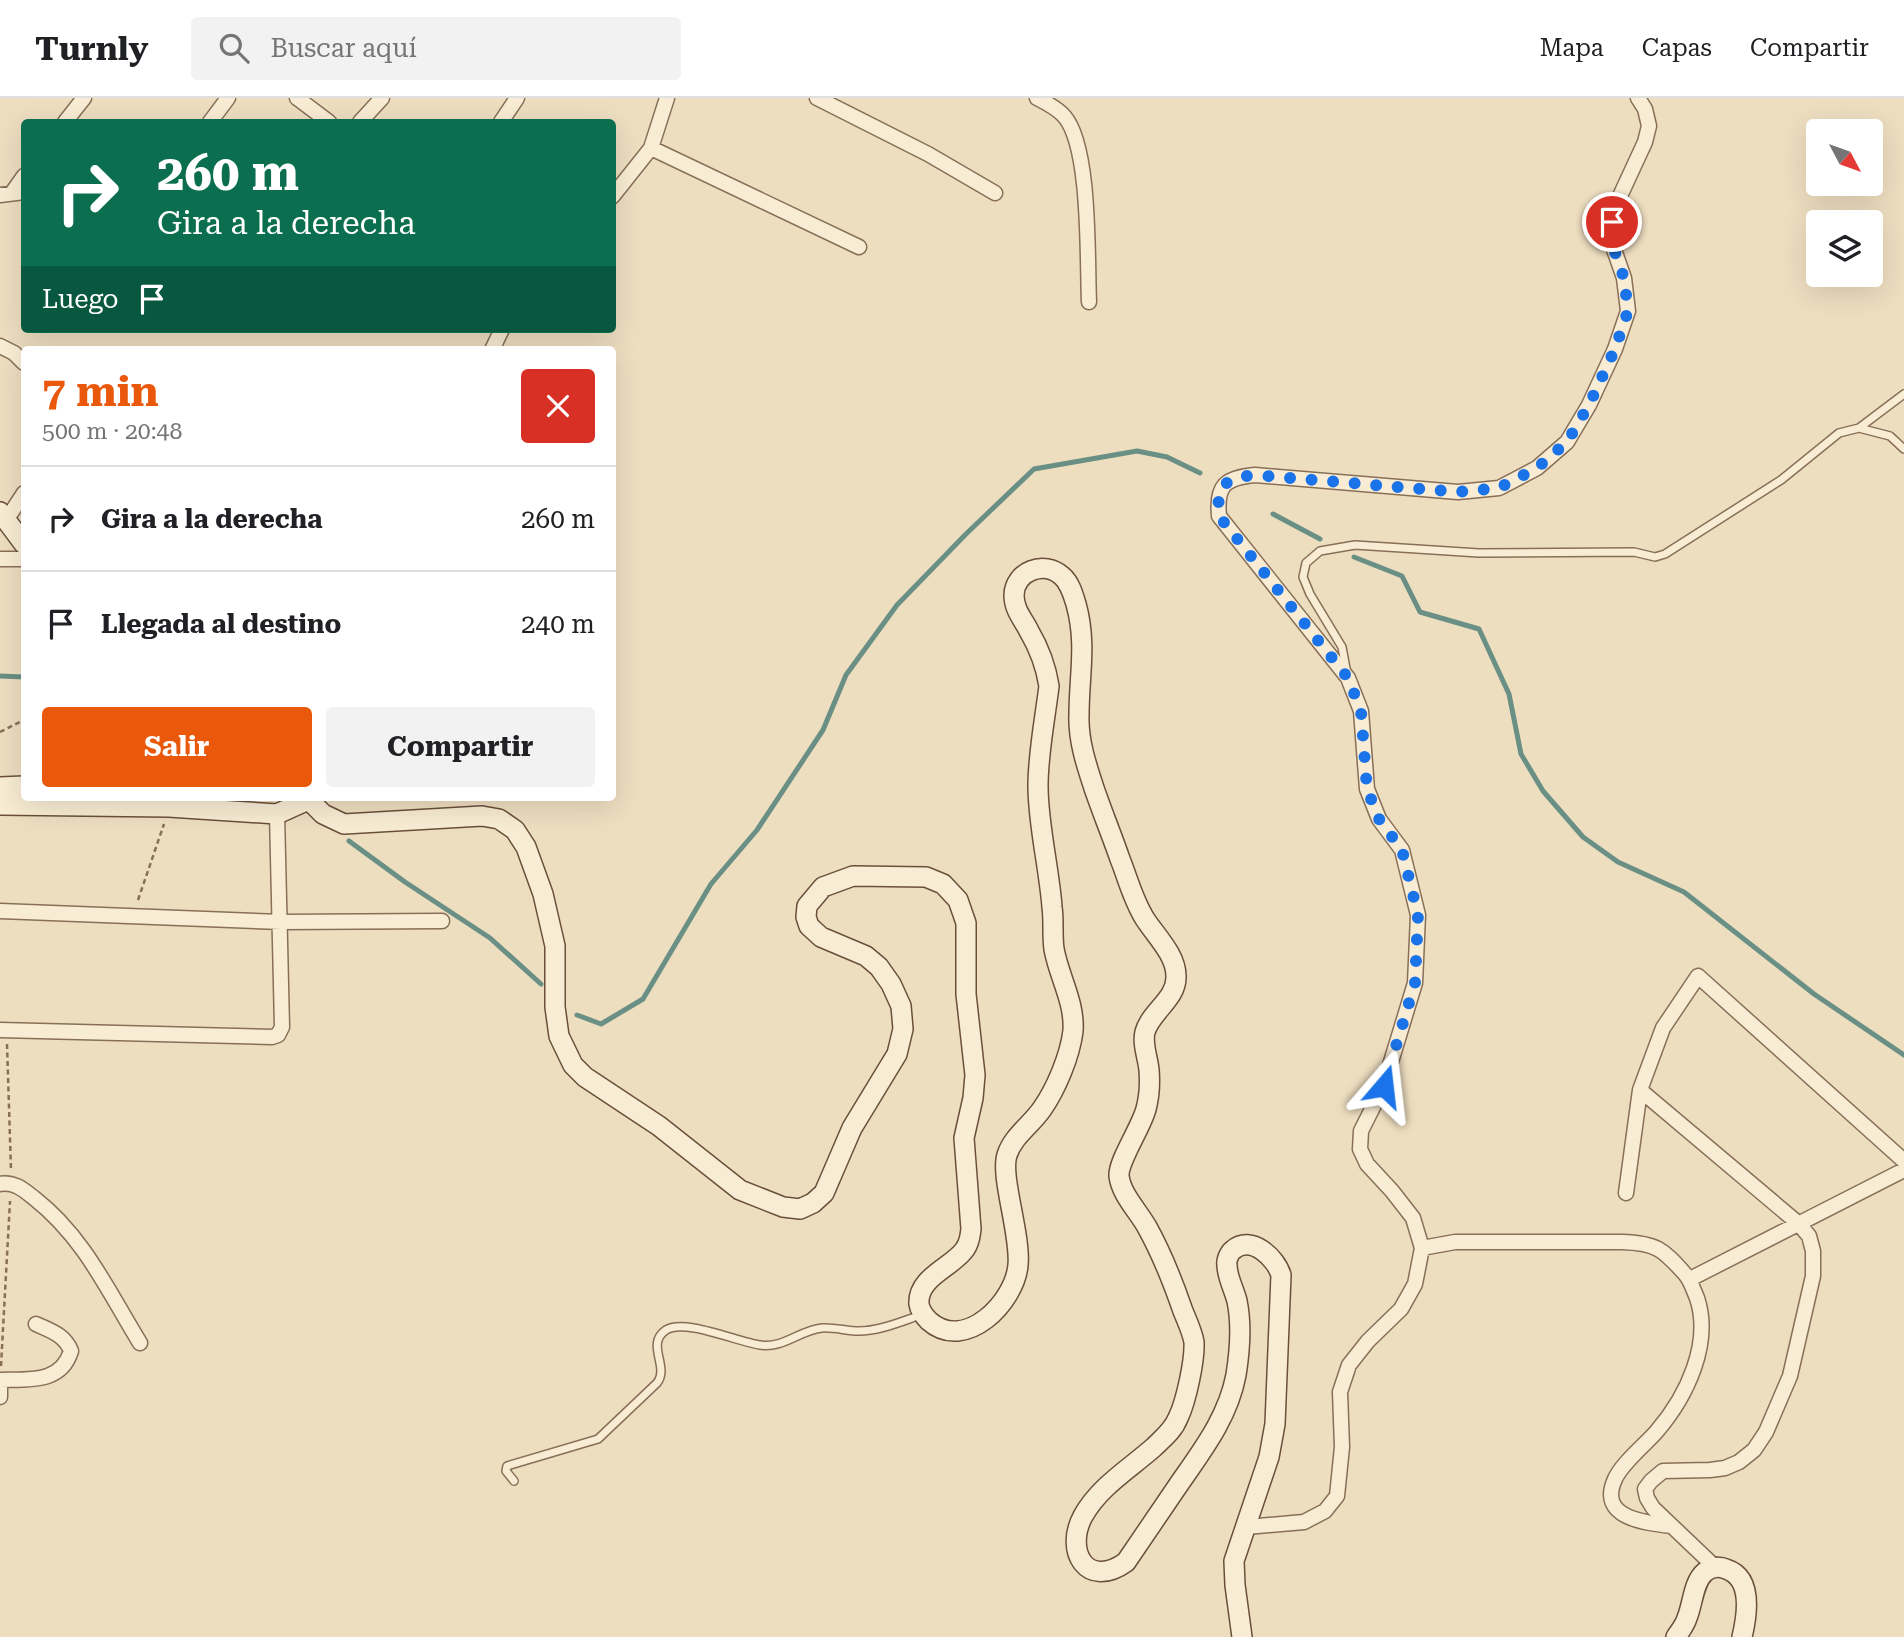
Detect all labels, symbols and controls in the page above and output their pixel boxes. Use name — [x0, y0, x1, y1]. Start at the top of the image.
search box — [191, 17, 681, 80]
text: Turnly — [35, 29, 149, 68]
icon: search — [215, 29, 253, 67]
text: Buscar aquí — [271, 33, 417, 63]
text: Mapa — [1540, 34, 1604, 62]
text: Capas — [1642, 34, 1712, 62]
text: Compartir — [1750, 34, 1869, 62]
north arrow — [1806, 119, 1883, 196]
map controls — [1806, 119, 1883, 287]
text: 260 m — [157, 145, 299, 202]
icon: right — [42, 147, 133, 238]
pin — [1582, 192, 1642, 252]
icon: arrive — [1593, 203, 1631, 241]
text: Gira a la derecha — [157, 204, 416, 242]
button: layers — [1806, 210, 1883, 287]
icon: arrive — [133, 280, 171, 318]
text: Luego — [42, 284, 119, 314]
text: 7 min — [42, 367, 159, 416]
button: close — [521, 369, 595, 443]
text: 500 m · 20:48 — [42, 418, 182, 445]
icon: right — [42, 500, 80, 538]
text: Gira a la derecha — [101, 504, 322, 534]
text: 260 m — [521, 504, 595, 534]
icon: arrive — [42, 605, 80, 643]
text: Llegada al destino — [101, 609, 341, 639]
text: 240 m — [521, 609, 595, 639]
button: Salir — [42, 707, 312, 787]
button: Compartir — [326, 707, 595, 787]
position arrow — [1347, 1049, 1421, 1123]

